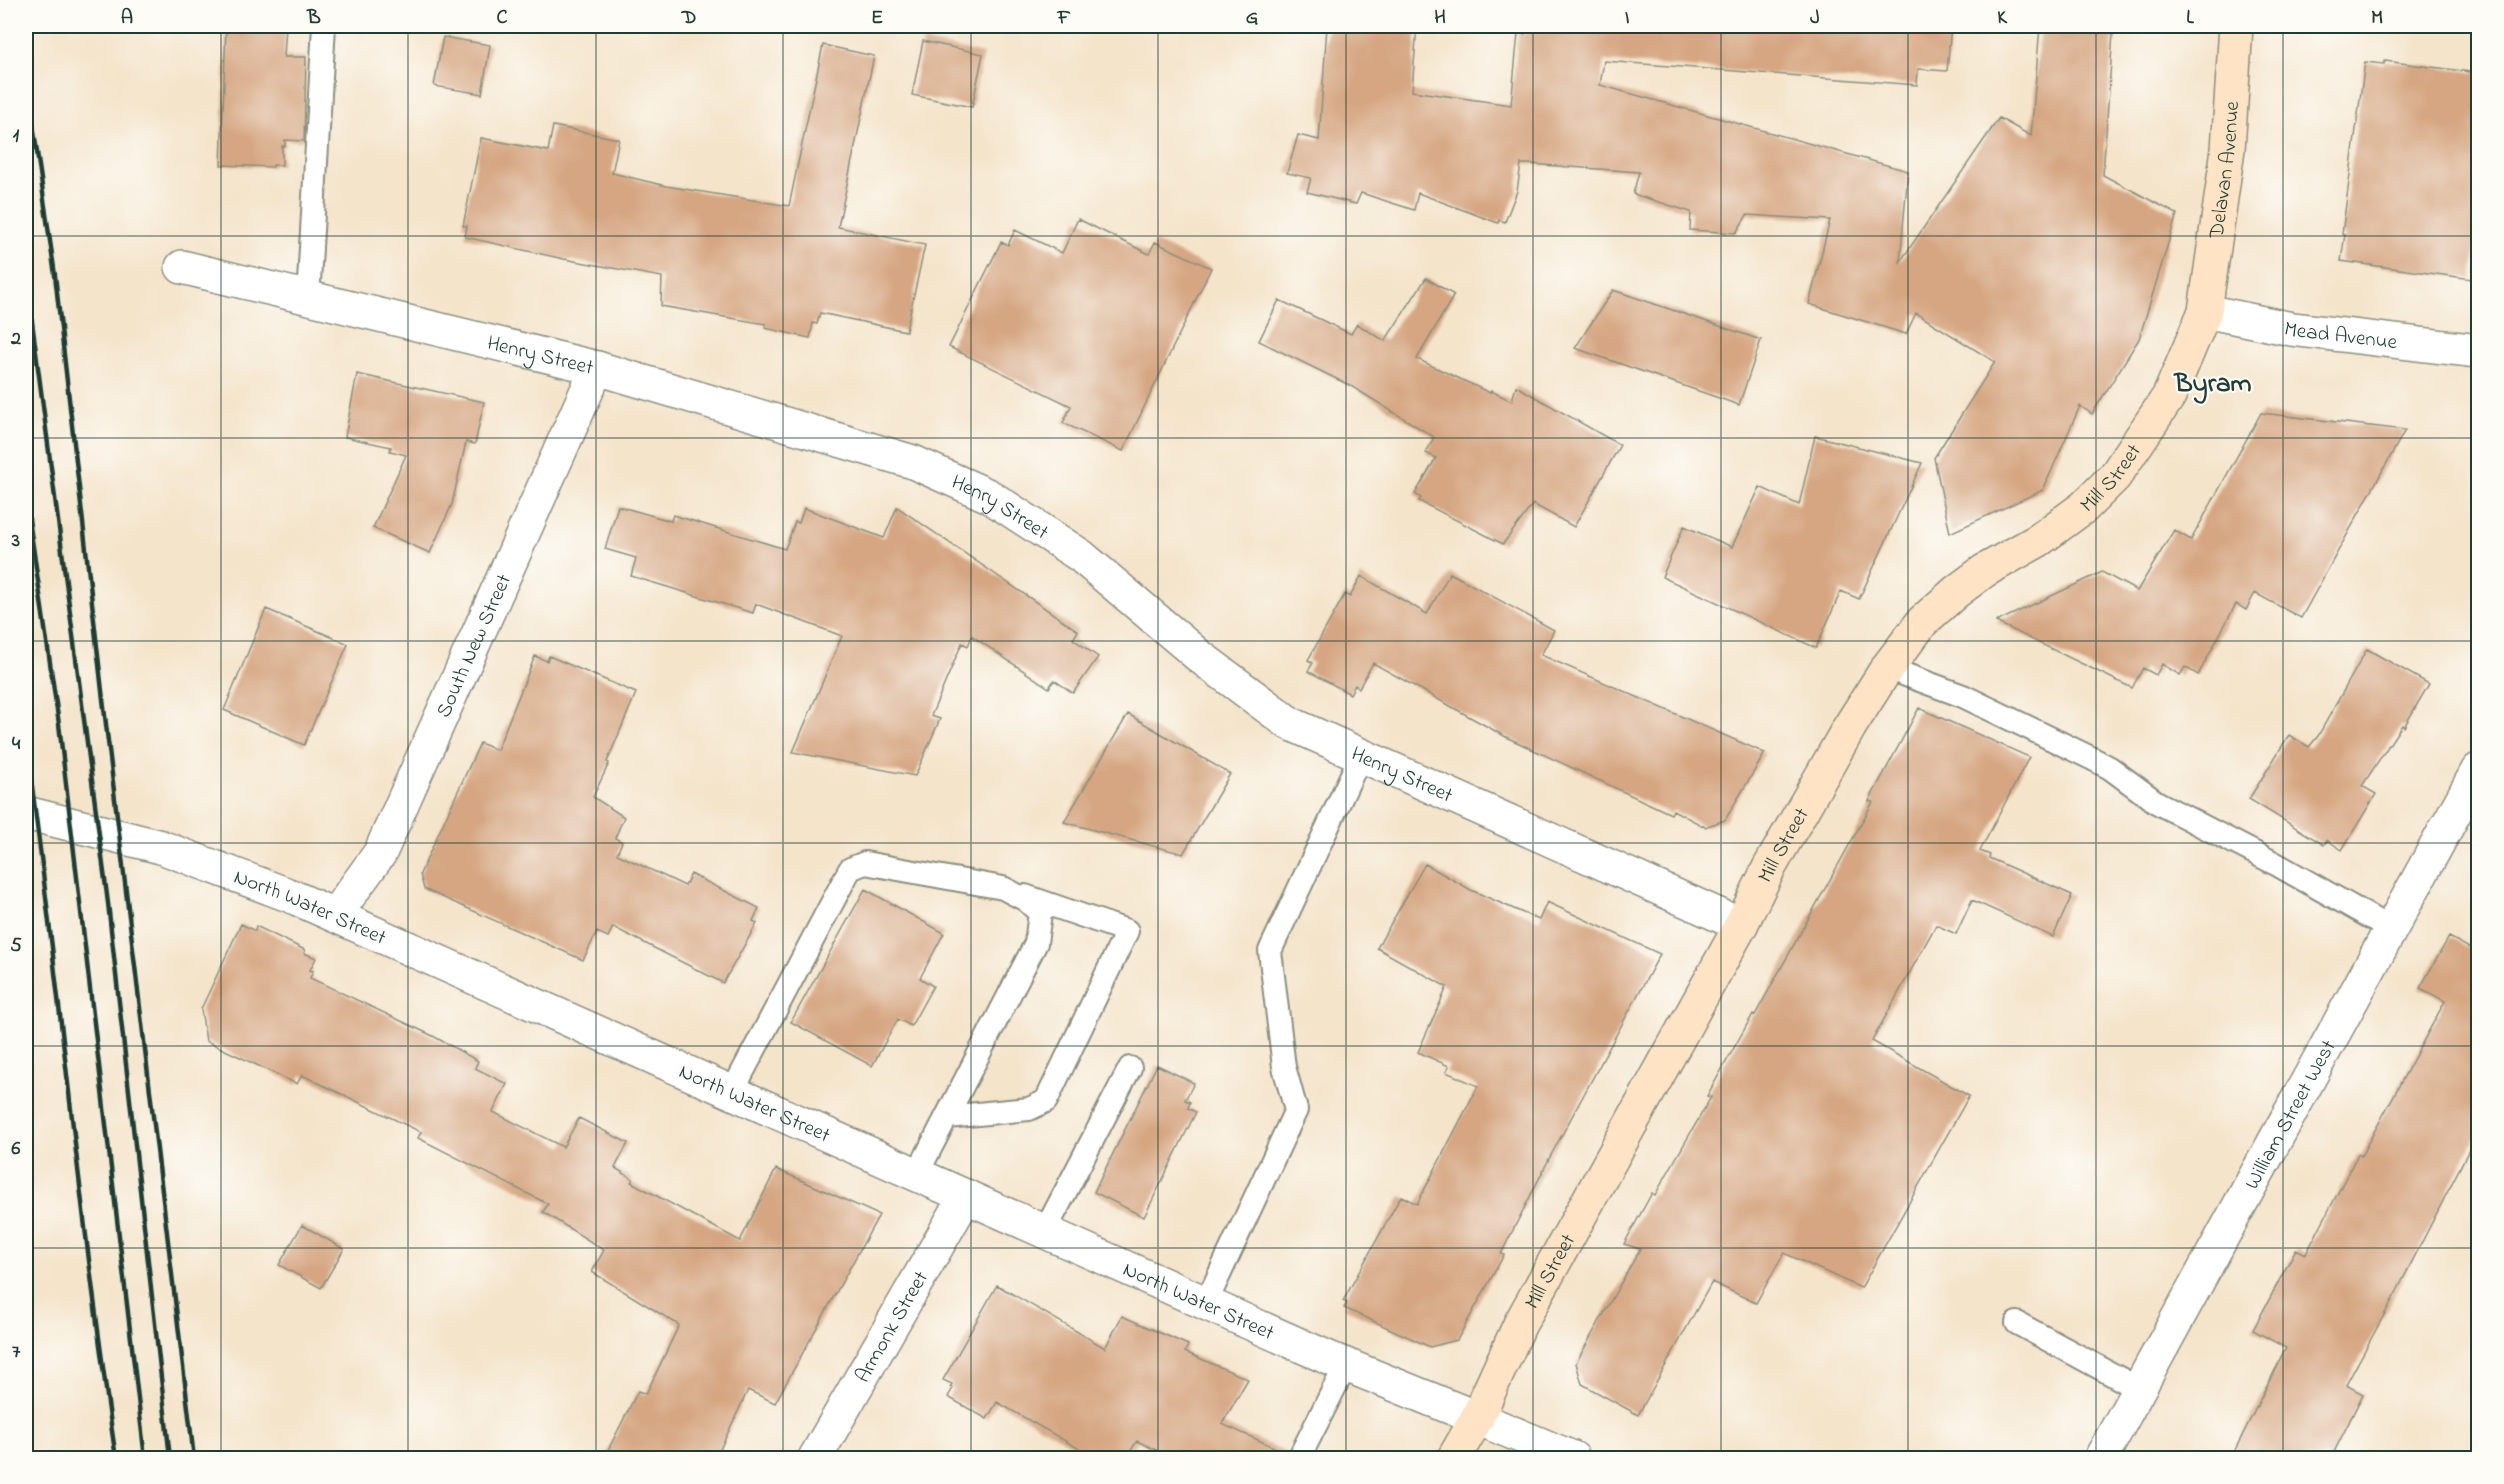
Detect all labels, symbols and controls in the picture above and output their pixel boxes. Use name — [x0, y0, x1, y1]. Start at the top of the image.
text: A — [121, 4, 133, 33]
text: B — [306, 4, 321, 33]
text: C — [497, 4, 508, 33]
text: D — [681, 4, 696, 33]
text: E — [871, 4, 883, 33]
text: F — [1057, 4, 1071, 33]
text: G — [1246, 4, 1259, 33]
text: H — [1434, 4, 1446, 33]
text: I — [1625, 4, 1630, 33]
text: J — [1810, 4, 1820, 33]
text: K — [1997, 4, 2008, 33]
text: L — [2186, 4, 2194, 33]
text: M — [2371, 4, 2383, 33]
street label: Delavan Avenue — [2202, 100, 2248, 241]
text: 1 — [13, 122, 20, 151]
street label: Mead Avenue — [2281, 315, 2399, 358]
text: 2 — [10, 325, 21, 354]
street label: Henry Street — [484, 329, 596, 384]
district label: Byram — [2172, 365, 2252, 404]
street label: Mill Street — [2074, 438, 2150, 520]
street label: Henry Street — [946, 468, 1054, 548]
text: 3 — [11, 527, 20, 556]
street label: South New Street — [429, 570, 520, 723]
text: 4 — [12, 730, 21, 759]
street label: Henry Street — [1346, 740, 1457, 811]
street label: Mill Street — [1751, 803, 1817, 888]
street label: North Water Street — [229, 863, 391, 954]
text: 5 — [10, 932, 22, 961]
street label: William Street West — [2238, 1035, 2344, 1195]
street label: North Water Street — [674, 1058, 835, 1151]
text: 6 — [12, 1135, 21, 1164]
street label: Mill Street — [1518, 1229, 1584, 1315]
street label: North Water Street — [1118, 1255, 1279, 1349]
street label: Armonk Street — [849, 1266, 937, 1389]
text: 7 — [12, 1338, 21, 1367]

